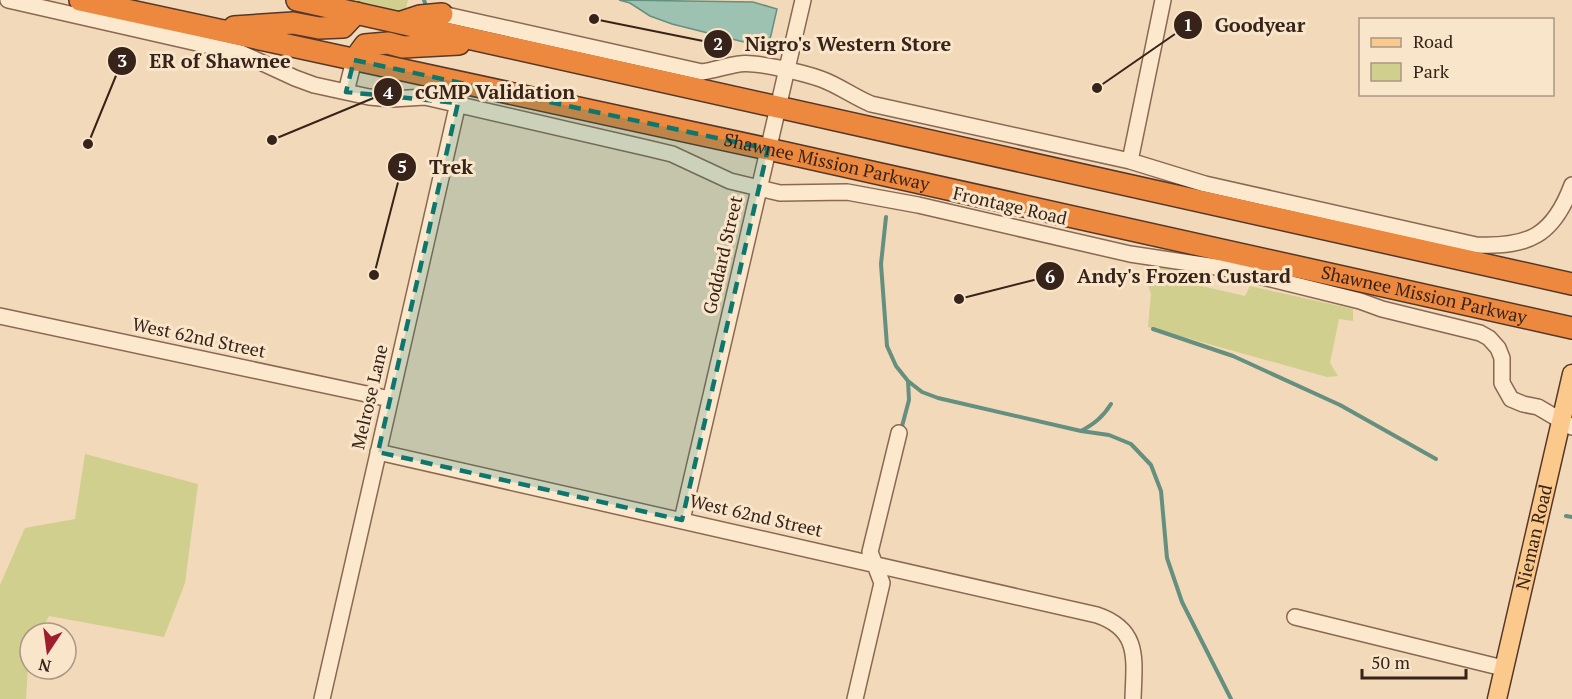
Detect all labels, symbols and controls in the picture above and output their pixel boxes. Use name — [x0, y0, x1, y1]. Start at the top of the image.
callout: Goodyear — [1173, 6, 1318, 44]
text: Goodyear — [1215, 11, 1306, 38]
text: 1 — [1183, 12, 1193, 36]
legend — [1359, 18, 1554, 96]
callout: Nigro's Western Store — [703, 25, 964, 63]
text: Road — [1413, 29, 1453, 53]
text: Nigro's Western Store — [745, 30, 952, 57]
text: 2 — [713, 31, 723, 55]
callout: ER of Shawnee — [107, 42, 302, 80]
text: ER of Shawnee — [149, 47, 291, 74]
text: 3 — [117, 48, 127, 72]
text: Park — [1413, 59, 1450, 83]
callout: cGMP Validation — [373, 73, 587, 111]
text: cGMP Validation — [415, 78, 575, 105]
text: 4 — [383, 80, 394, 104]
street label: Shawnee Mission Parkway — [722, 127, 933, 196]
callout: Trek — [387, 148, 485, 186]
text: Trek — [429, 153, 473, 180]
text: 5 — [397, 154, 407, 178]
street label: Frontage Road — [951, 180, 1070, 230]
street label: Goddard Street — [697, 193, 747, 316]
callout: Andy's Frozen Custard — [1035, 257, 1303, 295]
street label: Shawnee Mission Parkway — [1319, 260, 1530, 329]
text: Andy's Frozen Custard — [1077, 262, 1291, 289]
text: 6 — [1045, 264, 1055, 288]
street label: West 62nd Street — [130, 311, 268, 363]
street label: Melrose Lane — [345, 342, 393, 452]
street label: Nieman Road — [1510, 482, 1557, 592]
street label: West 62nd Street — [687, 488, 825, 542]
north arrow — [18, 621, 78, 681]
scale bar — [1362, 642, 1466, 680]
text: 50 m — [1371, 650, 1411, 674]
text: N — [36, 654, 53, 678]

